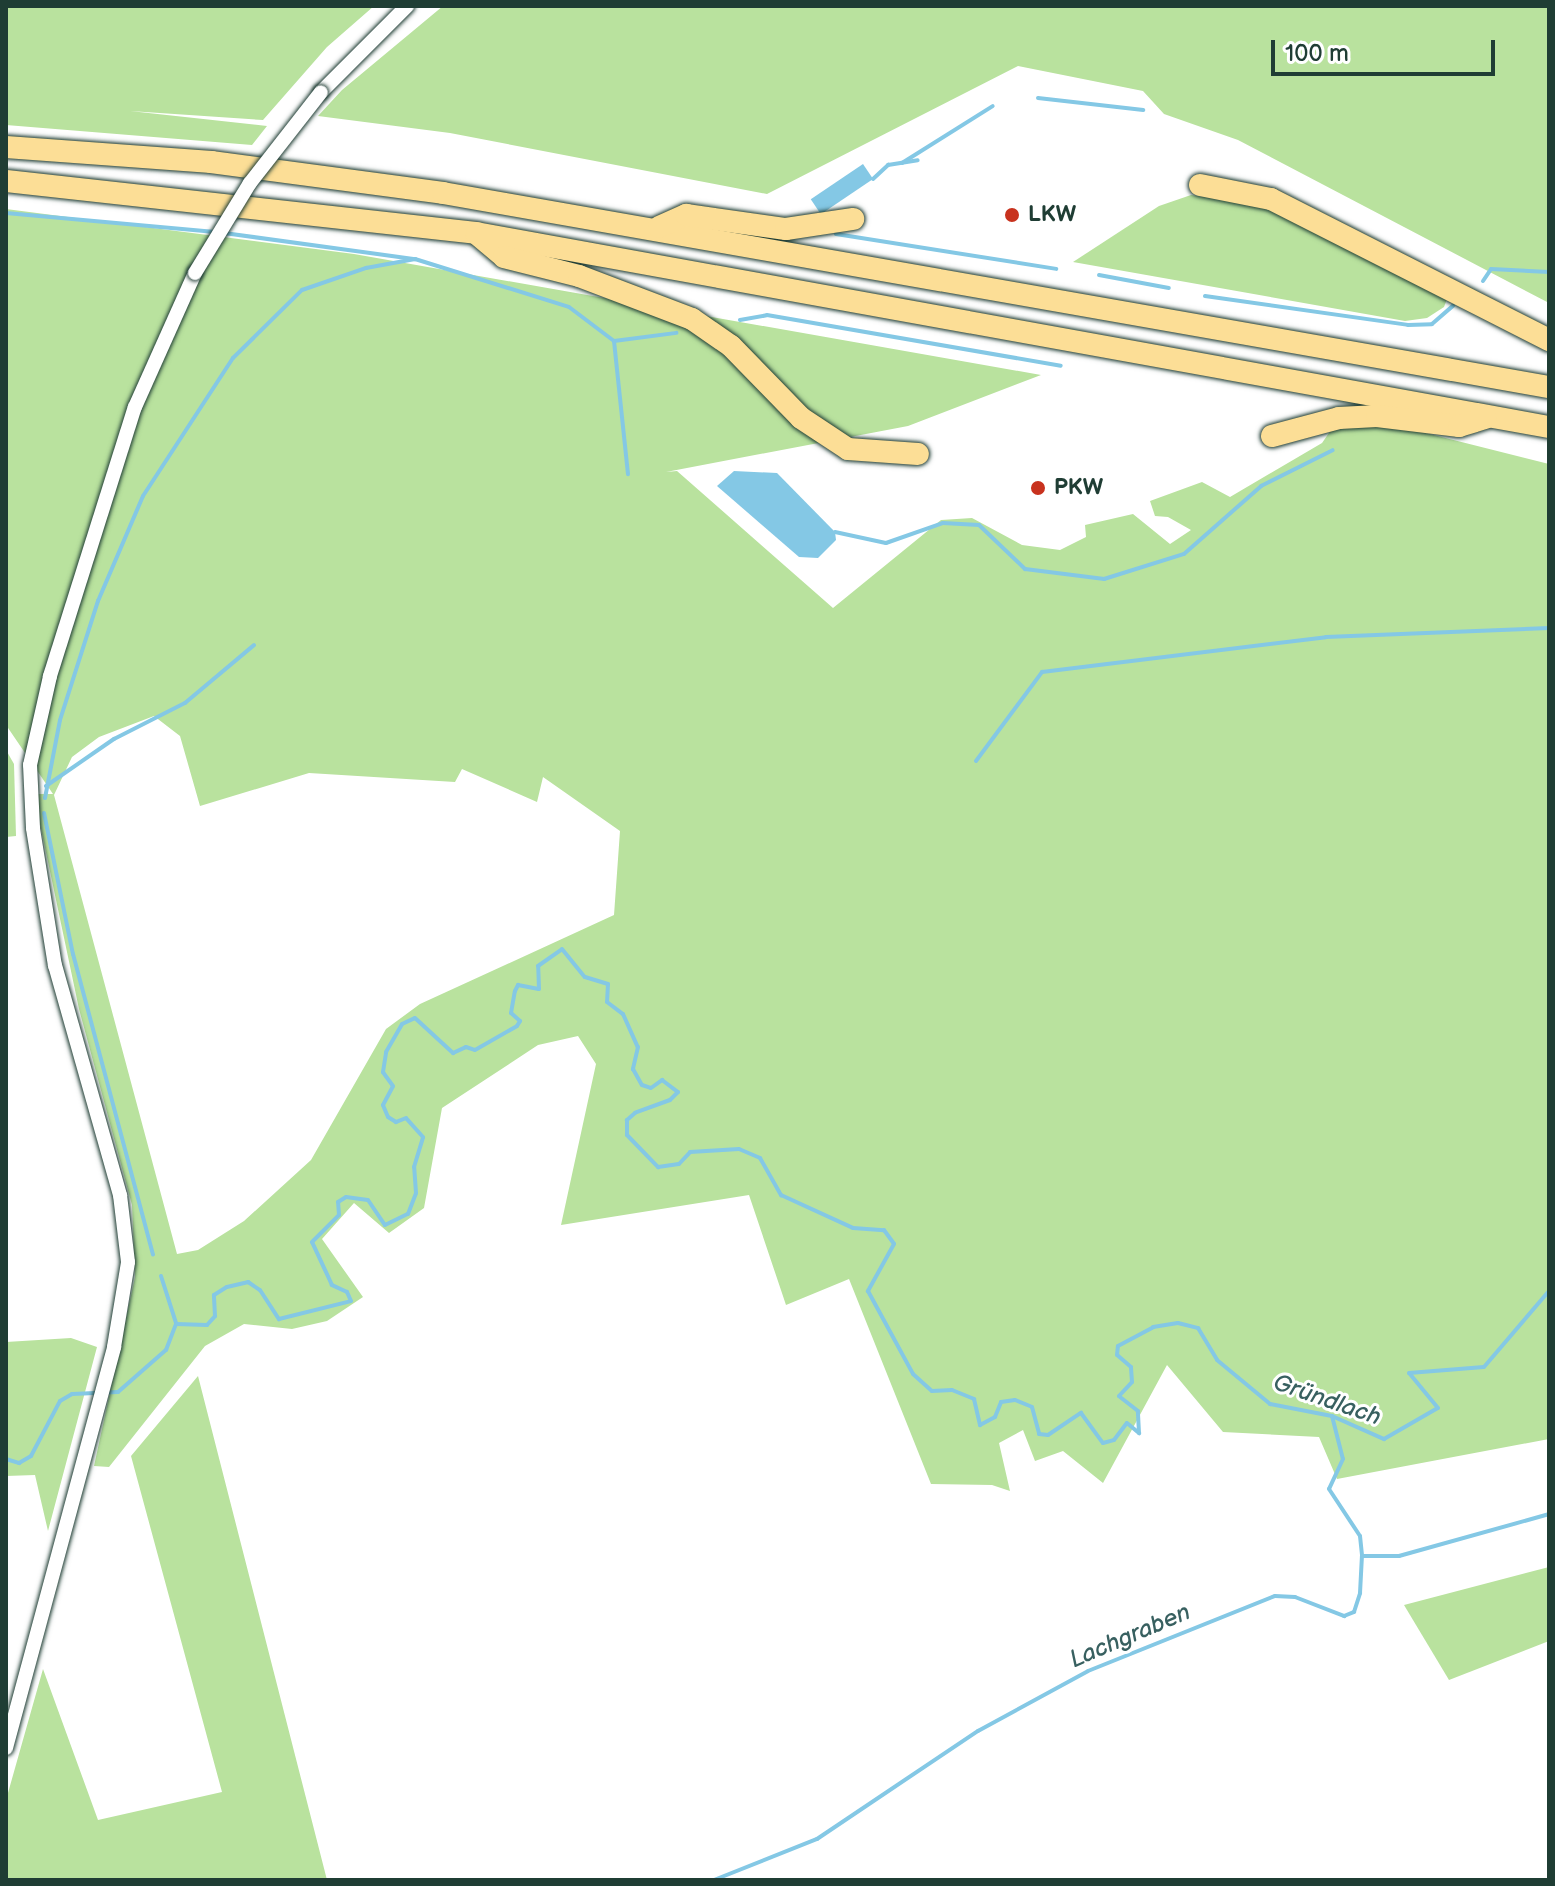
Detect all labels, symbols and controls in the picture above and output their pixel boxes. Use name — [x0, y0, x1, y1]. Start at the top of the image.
scale bar — [1275, 24, 1499, 74]
text: 100 m — [1285, 39, 1349, 68]
place label: LKW — [1028, 202, 1076, 228]
marker: LKW — [1003, 206, 1021, 224]
place label: PKW — [1054, 475, 1103, 501]
marker: PKW — [1029, 479, 1047, 497]
water label: Gründlach — [1269, 1368, 1385, 1432]
water label: Lachgraben — [1065, 1598, 1195, 1674]

